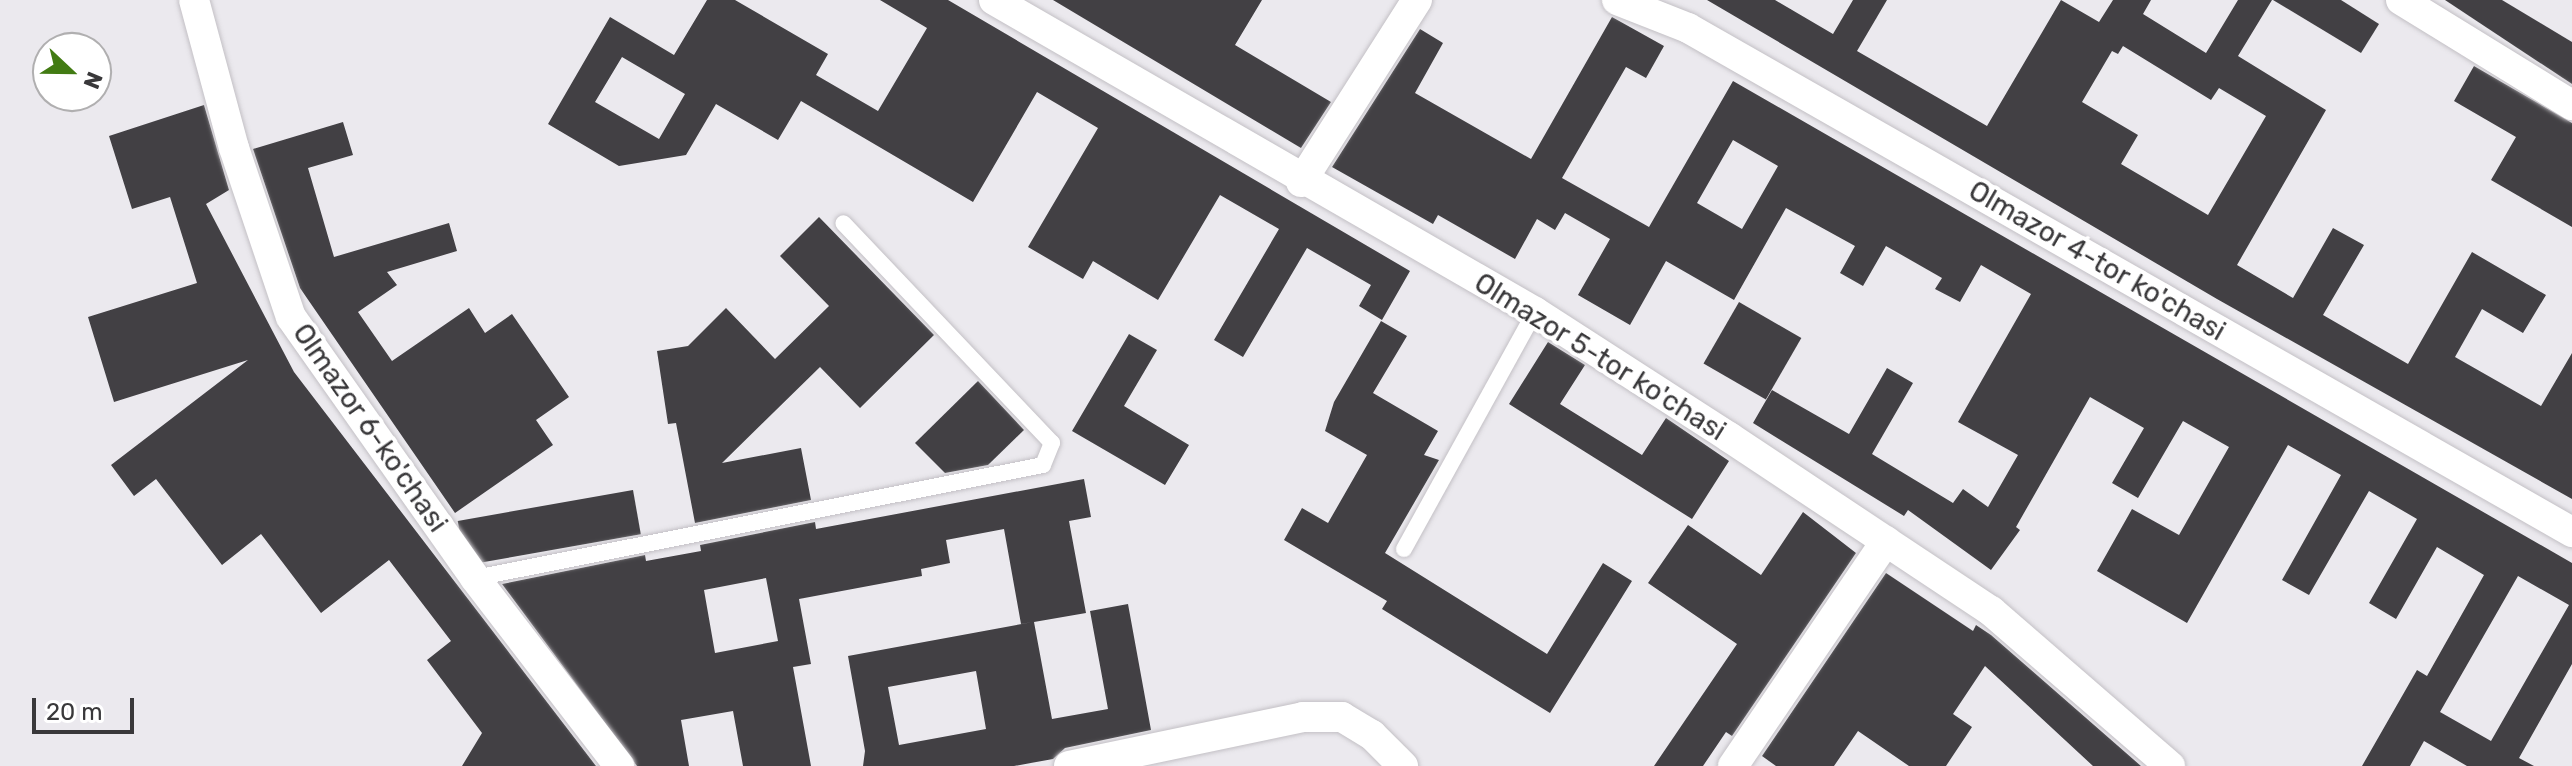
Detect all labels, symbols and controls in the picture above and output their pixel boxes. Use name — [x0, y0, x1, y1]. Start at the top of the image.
north arrow — [32, 32, 112, 112]
text: N — [77, 68, 108, 93]
street label: Olmazor 4-tor ko'chasi — [1962, 173, 2232, 349]
street label: Olmazor 5-tor ko'chasi — [1468, 266, 1732, 448]
street label: Olmazor 6-ko'chasi — [285, 317, 455, 539]
scale bar — [36, 682, 138, 732]
text: 20 m — [46, 698, 103, 726]

